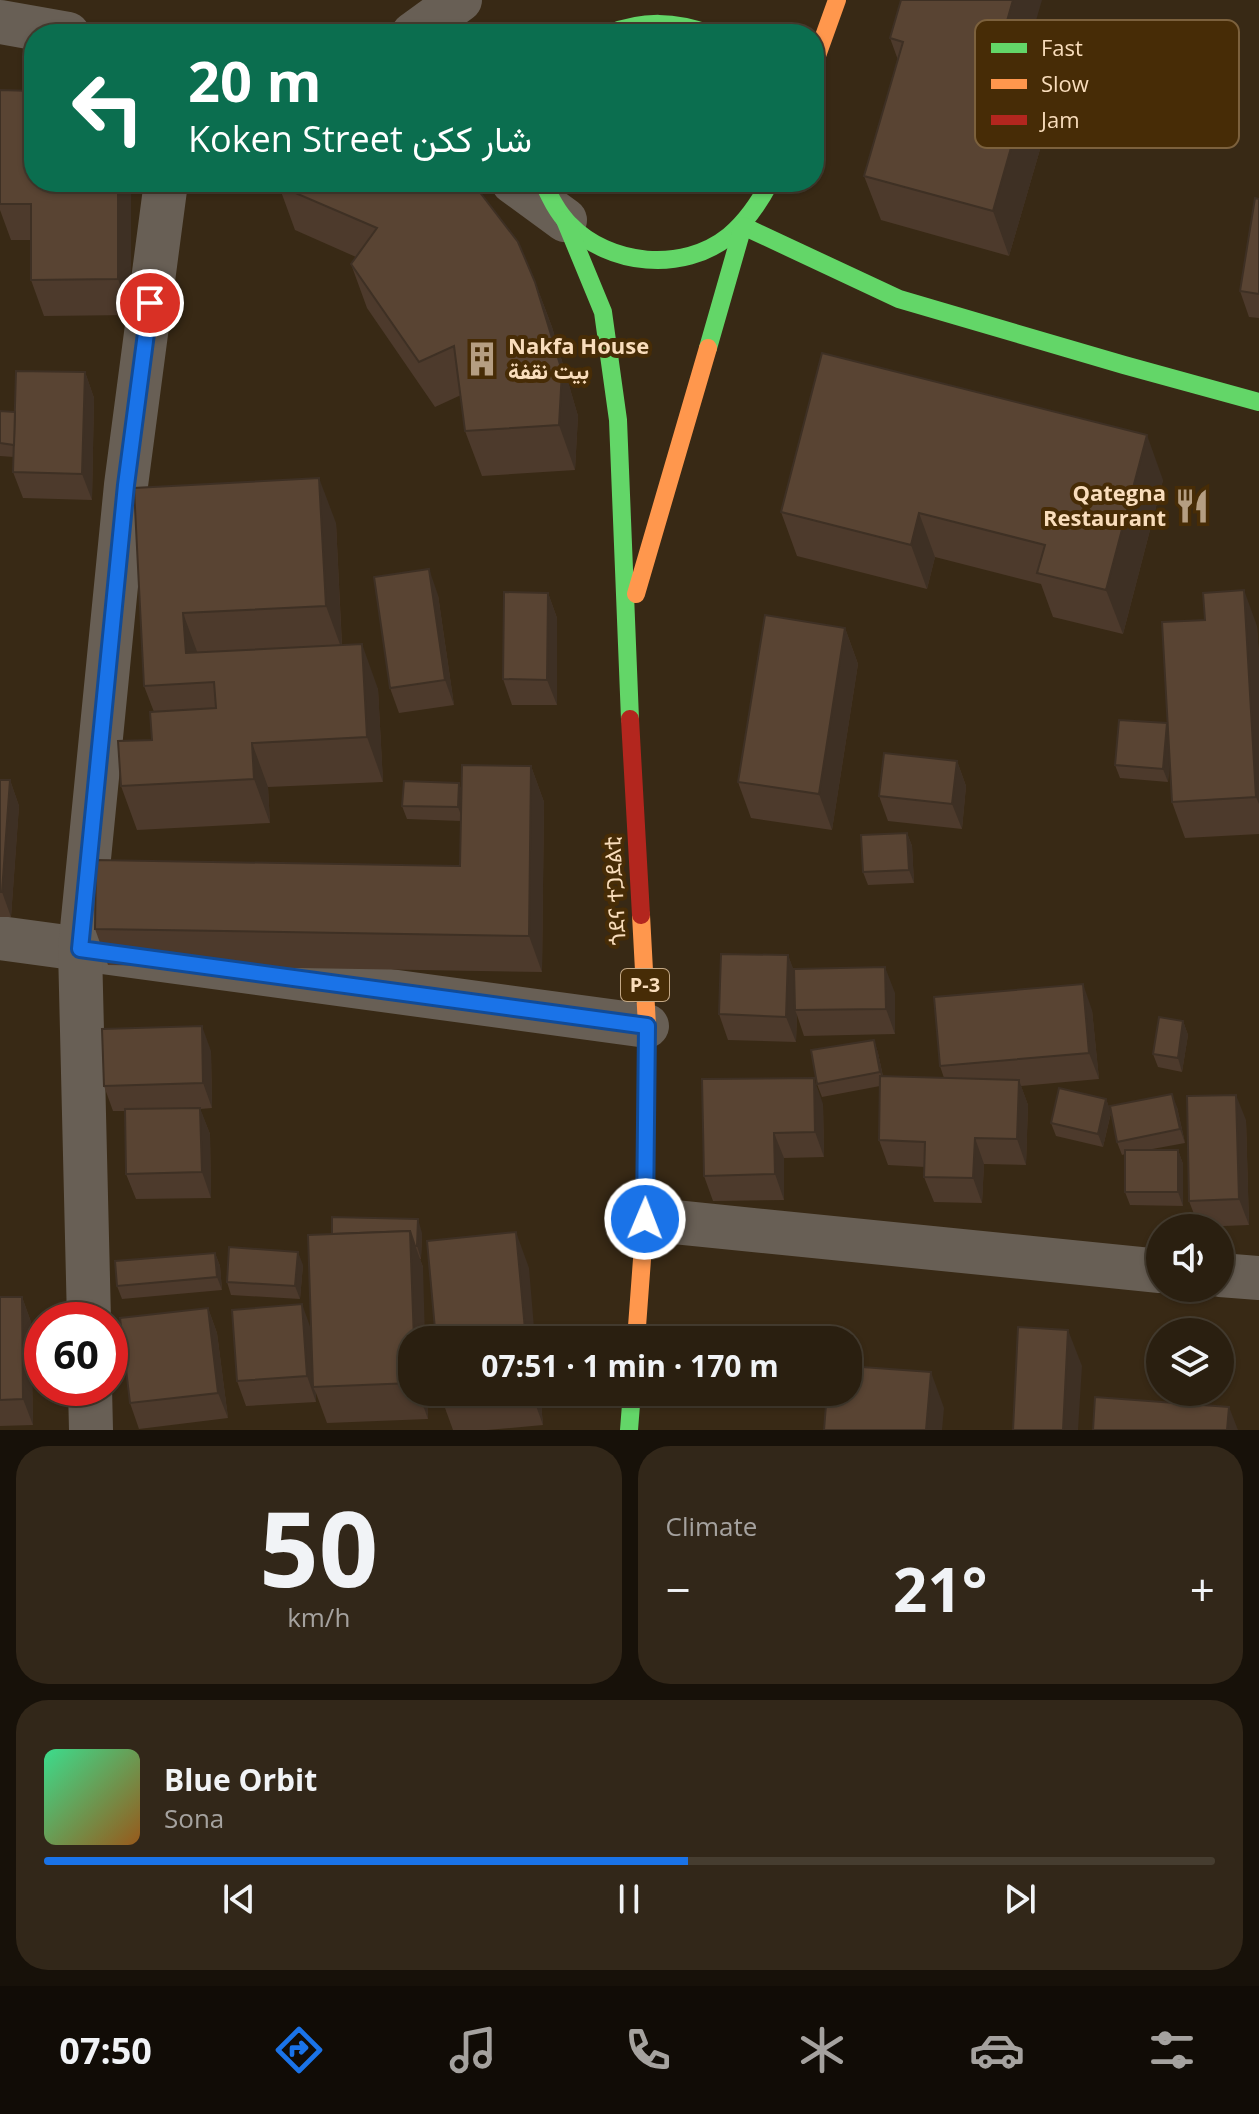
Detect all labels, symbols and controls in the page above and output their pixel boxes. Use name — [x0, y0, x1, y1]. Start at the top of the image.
legend — [975, 20, 1239, 148]
text: Fast — [1041, 32, 1083, 62]
text: 20 m — [188, 42, 322, 118]
icon: left — [56, 56, 160, 160]
text: Slow — [1041, 68, 1089, 98]
text: Jam — [1039, 104, 1080, 134]
text: Koken Street شار ككن — [188, 114, 532, 163]
pin — [116, 269, 184, 337]
icon: arrive — [128, 281, 172, 325]
place label: Nakfa House بيت نقفة — [508, 330, 649, 385]
building icon: Nakfa House بيت نقفة — [463, 340, 501, 378]
place label: Qategna Restaurant — [1043, 477, 1166, 532]
restaurant icon: Qategna Restaurant — [1173, 487, 1211, 525]
street label: ጎደና ተጋደልቲ — [596, 836, 632, 946]
road number: P-3 — [621, 969, 669, 1001]
position arrow — [603, 1177, 687, 1261]
map controls — [1146, 1214, 1234, 1406]
button: sound — [1146, 1214, 1234, 1302]
speed limit sign: 60 — [24, 1302, 128, 1406]
button: layers — [1146, 1318, 1234, 1406]
text: 07:51 · 1 min · 170 m — [481, 1345, 779, 1386]
text: 50 — [259, 1476, 378, 1617]
text: Climate — [666, 1508, 757, 1544]
text: 21° — [893, 1548, 987, 1630]
text: − — [666, 1559, 691, 1619]
text: + — [1190, 1559, 1215, 1619]
text: km/h — [287, 1599, 350, 1635]
text: Blue Orbit — [164, 1759, 317, 1800]
text: Sona — [164, 1800, 224, 1836]
icon: previous — [217, 1877, 261, 1921]
icon: pause — [607, 1877, 651, 1921]
icon: next — [998, 1877, 1042, 1921]
icon: directions — [271, 2022, 327, 2078]
icon: music — [445, 2022, 501, 2078]
icon: phone — [620, 2022, 676, 2078]
icon: climate — [794, 2022, 850, 2078]
icon: car — [969, 2022, 1025, 2078]
icon: filters — [1144, 2022, 1200, 2078]
text: 07:50 — [59, 2026, 152, 2075]

